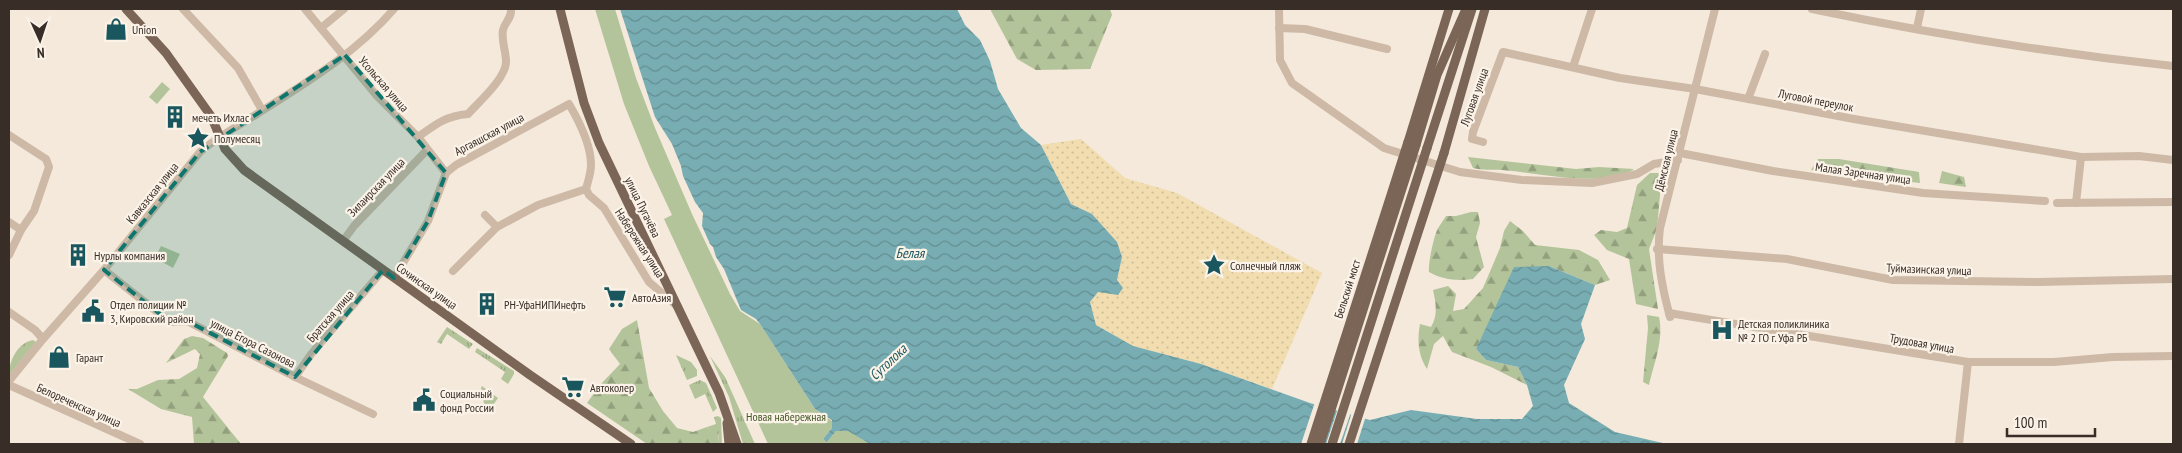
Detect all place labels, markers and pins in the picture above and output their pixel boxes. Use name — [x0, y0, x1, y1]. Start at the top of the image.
shop icon: Union — [103, 16, 129, 42]
place label: Union — [132, 22, 157, 37]
building icon: мечеть Ихлас — [162, 104, 188, 130]
place label: мечеть Ихлас — [192, 110, 250, 125]
place icon: Полумесяц — [185, 125, 211, 151]
place label: Полумесяц — [214, 131, 261, 146]
building icon: Нурлы компания — [65, 242, 91, 268]
place label: Нурлы компания — [94, 248, 165, 263]
place icon: Солнечный пляж — [1201, 252, 1227, 278]
place label: Солнечный пляж — [1230, 258, 1301, 273]
supermarket icon: АвтоАзия — [602, 284, 628, 310]
place label: АвтоАзия — [632, 290, 672, 305]
building icon: РН-УфаНИПИнефть — [474, 291, 500, 317]
place label: Отдел полиции № 3, Кировский район — [110, 297, 194, 326]
place label: РН-УфаНИПИнефть — [504, 297, 586, 312]
public building icon: Отдел полиции № 3, Кировский район — [80, 298, 106, 324]
place label: Детская поликлиника № 2 ГО г. Уфа РБ — [1738, 316, 1829, 345]
hospital icon: Детская поликлиника № 2 ГО г. Уфа РБ — [1709, 317, 1735, 343]
shop icon: Гарант — [46, 344, 72, 370]
place label: Гарант — [76, 350, 103, 365]
supermarket icon: Автоколер — [560, 374, 586, 400]
place label: Автоколер — [590, 380, 634, 395]
place label: Социальный фонд России — [440, 386, 494, 415]
public building icon: Социальный фонд России — [411, 387, 437, 413]

